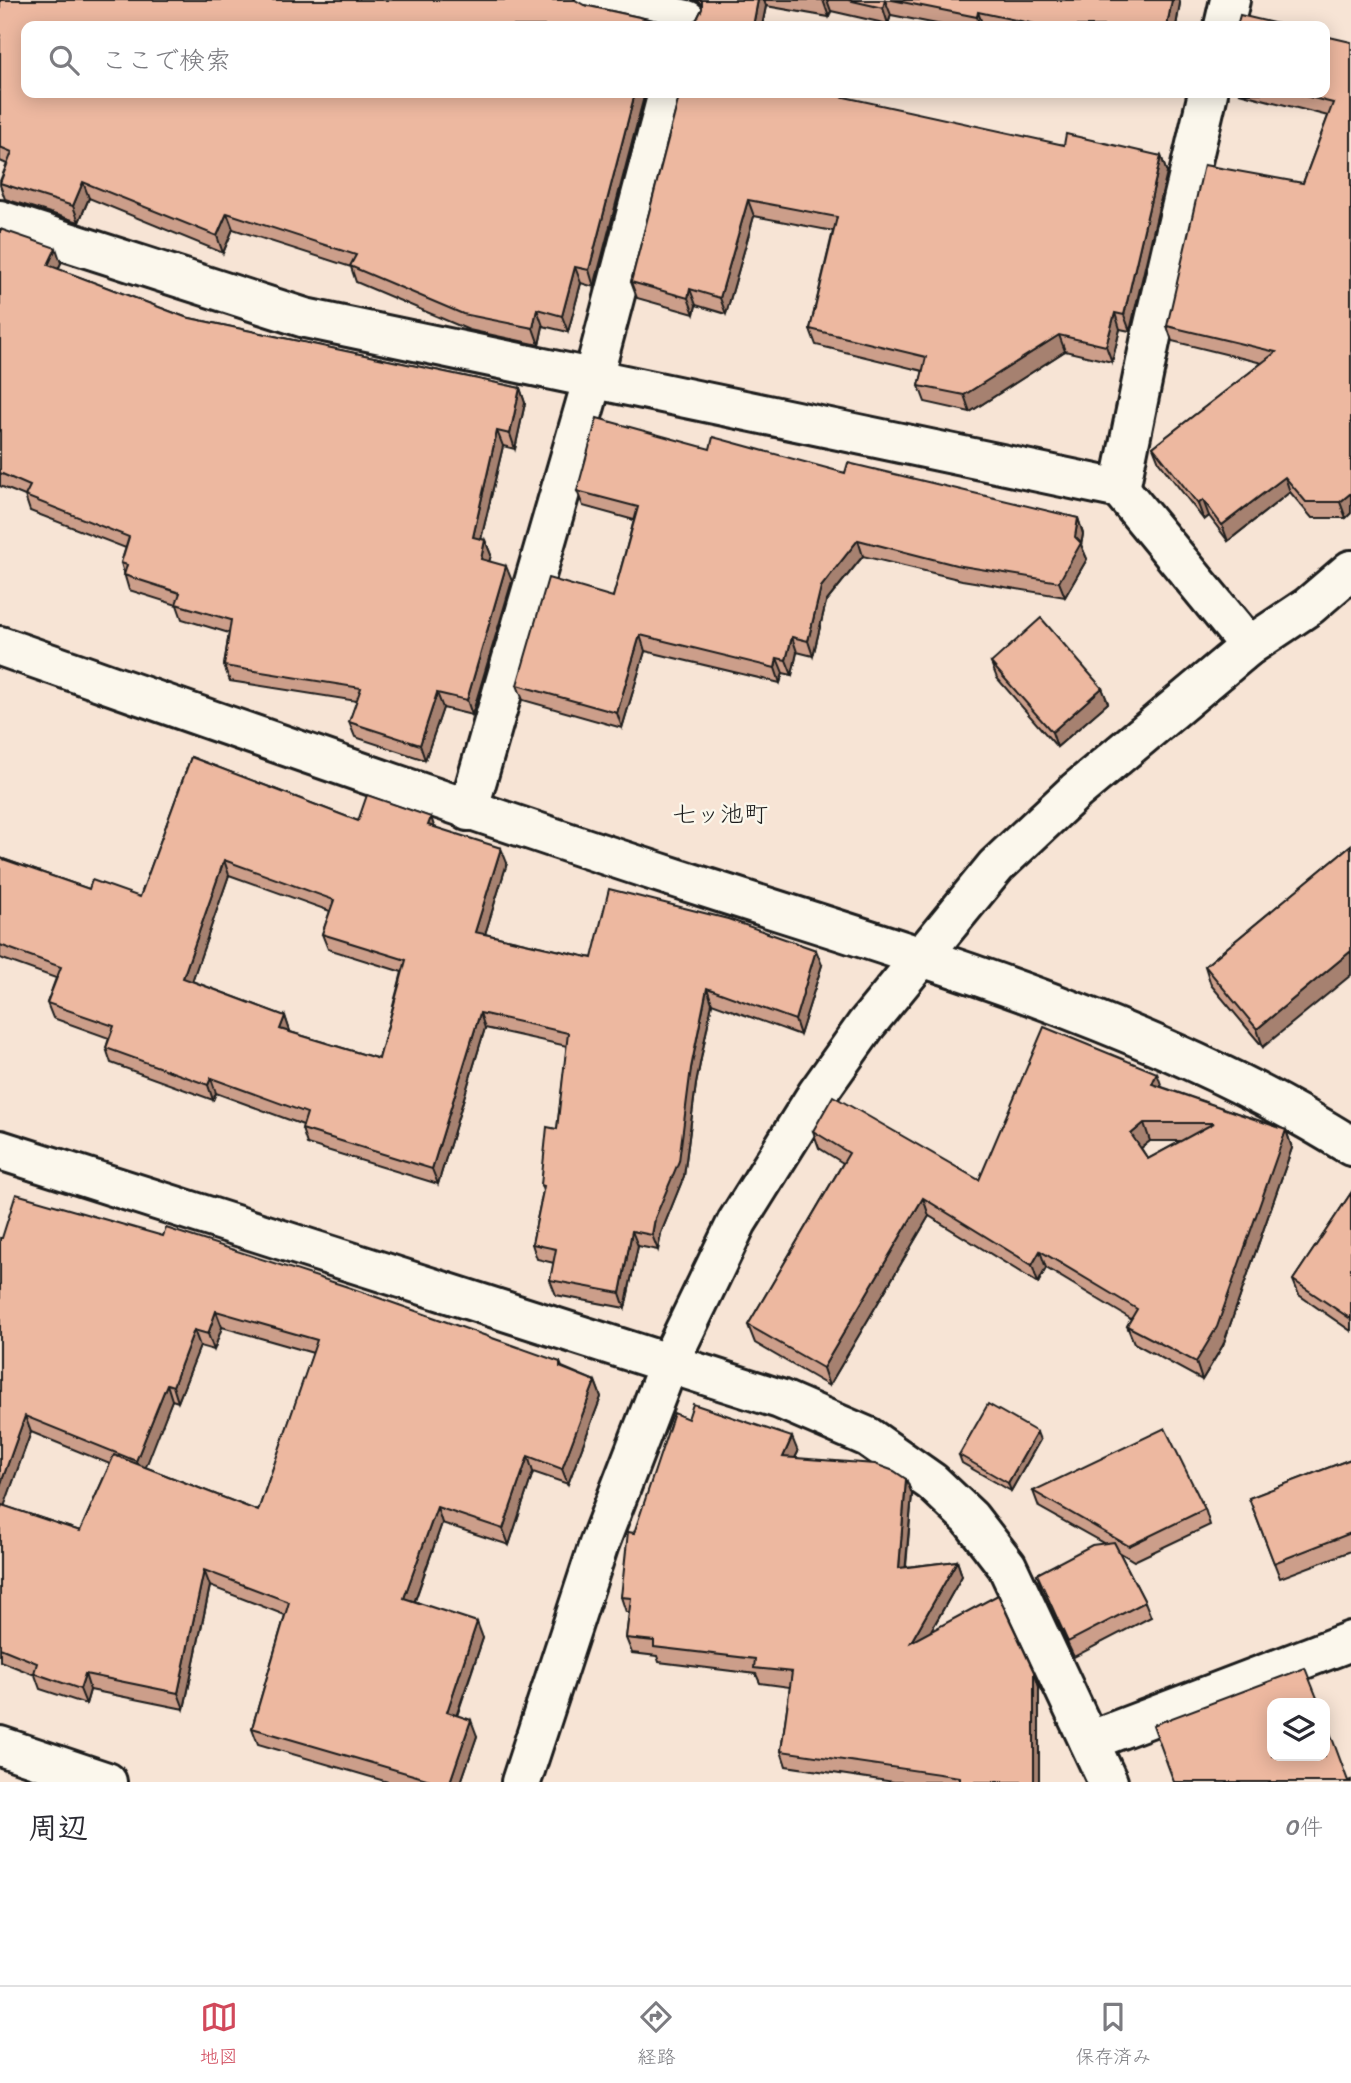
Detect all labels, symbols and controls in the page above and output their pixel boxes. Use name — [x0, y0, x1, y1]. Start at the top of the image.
search box — [21, 21, 1330, 98]
text: ここで検索 — [101, 37, 231, 83]
icon: search — [45, 41, 83, 79]
district label: 七ッ池町 — [672, 793, 768, 835]
map controls — [1267, 1698, 1330, 1761]
button: layers — [1267, 1698, 1330, 1761]
text: 周辺 — [28, 1801, 88, 1855]
text: 0件 — [1285, 1807, 1323, 1848]
tab: 地図 — [200, 1998, 238, 2073]
tab: 経路 — [637, 1998, 675, 2073]
tab: 保存済み — [1075, 1998, 1151, 2073]

